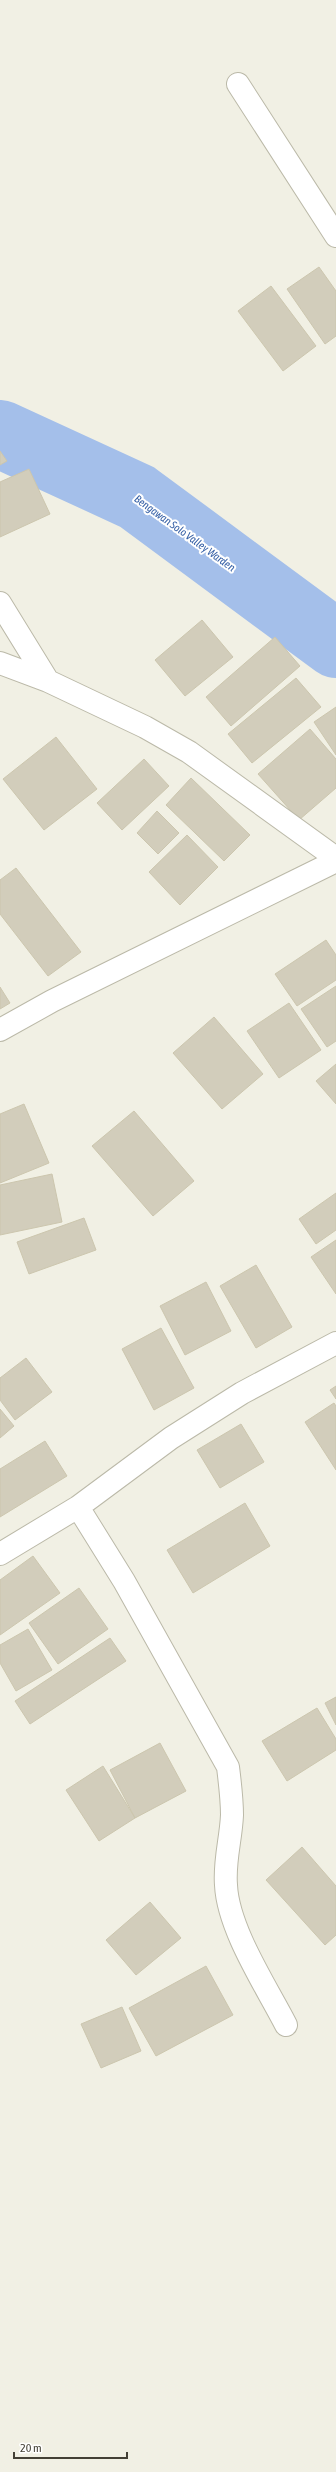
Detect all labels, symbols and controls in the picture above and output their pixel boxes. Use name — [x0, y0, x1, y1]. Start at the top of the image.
water label: Bengawan Solo Valley Warden — [132, 493, 238, 574]
scale bar — [14, 2434, 127, 2460]
text: 20 m — [20, 2441, 42, 2455]

